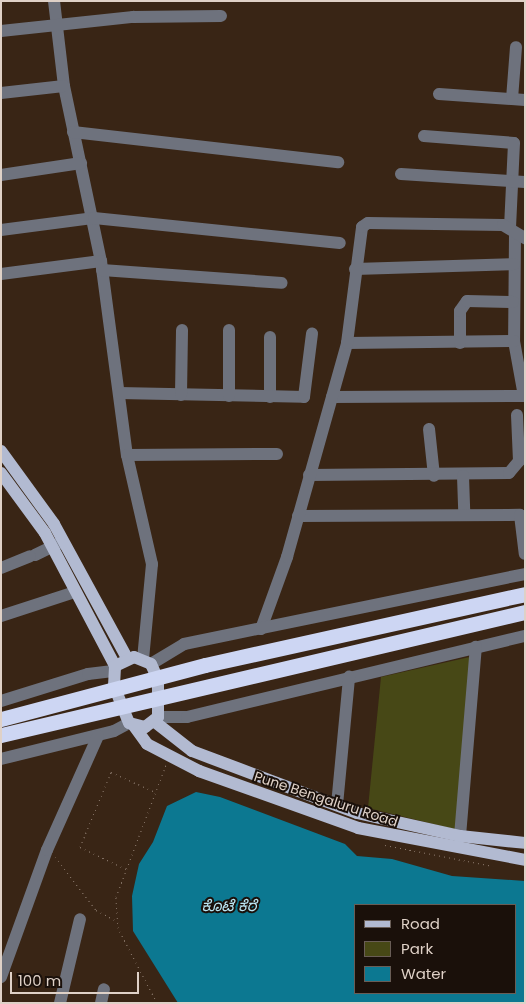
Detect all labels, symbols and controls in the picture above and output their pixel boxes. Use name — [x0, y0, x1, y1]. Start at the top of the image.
street label: Pune Bengaluru Road — [252, 768, 400, 830]
water label: ಕೊಟೆ ಕೆರೆ — [202, 897, 256, 915]
legend — [354, 904, 516, 994]
text: Road — [401, 913, 440, 934]
text: Park — [401, 938, 433, 959]
scale bar — [12, 962, 141, 994]
text: Water — [401, 963, 446, 984]
text: 100 m — [18, 970, 61, 991]

